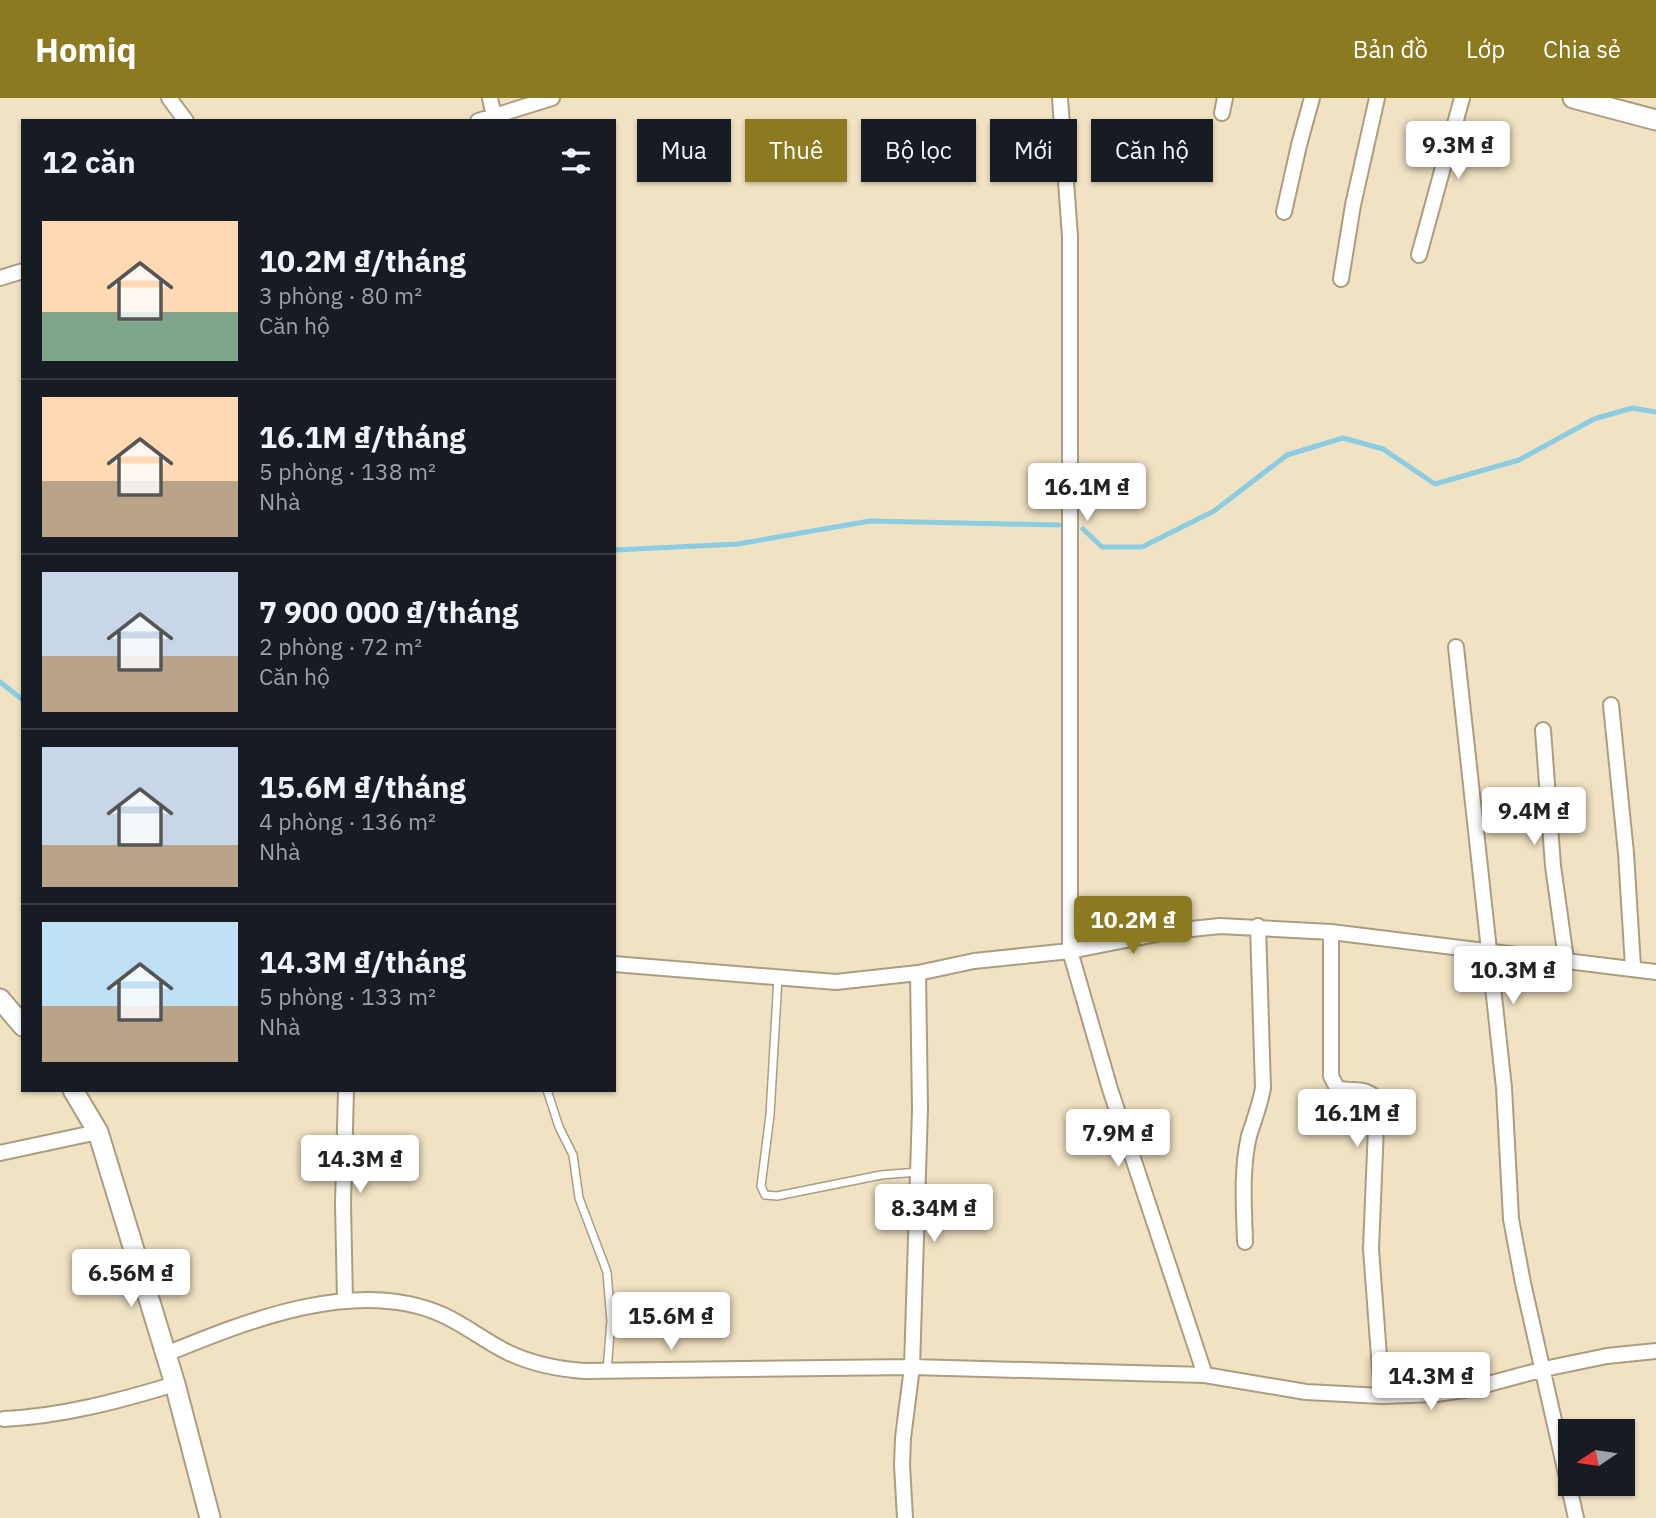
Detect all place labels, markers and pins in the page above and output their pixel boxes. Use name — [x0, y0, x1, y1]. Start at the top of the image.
pin: 9.3M ₫ — [1401, 122, 1515, 181]
pin: 16.1M ₫ — [1022, 464, 1152, 523]
pin: 9.4M ₫ — [1477, 788, 1591, 847]
pin: 10.2M ₫ — [1068, 896, 1198, 956]
pin: 10.3M ₫ — [1448, 946, 1578, 1006]
pin: 16.1M ₫ — [1292, 1090, 1422, 1149]
pin: 7.9M ₫ — [1061, 1110, 1175, 1169]
pin: 14.3M ₫ — [295, 1136, 425, 1195]
pin: 8.34M ₫ — [869, 1184, 999, 1244]
pin: 6.56M ₫ — [66, 1250, 196, 1309]
pin: 15.6M ₫ — [606, 1292, 736, 1352]
pin: 14.3M ₫ — [1366, 1352, 1496, 1412]

